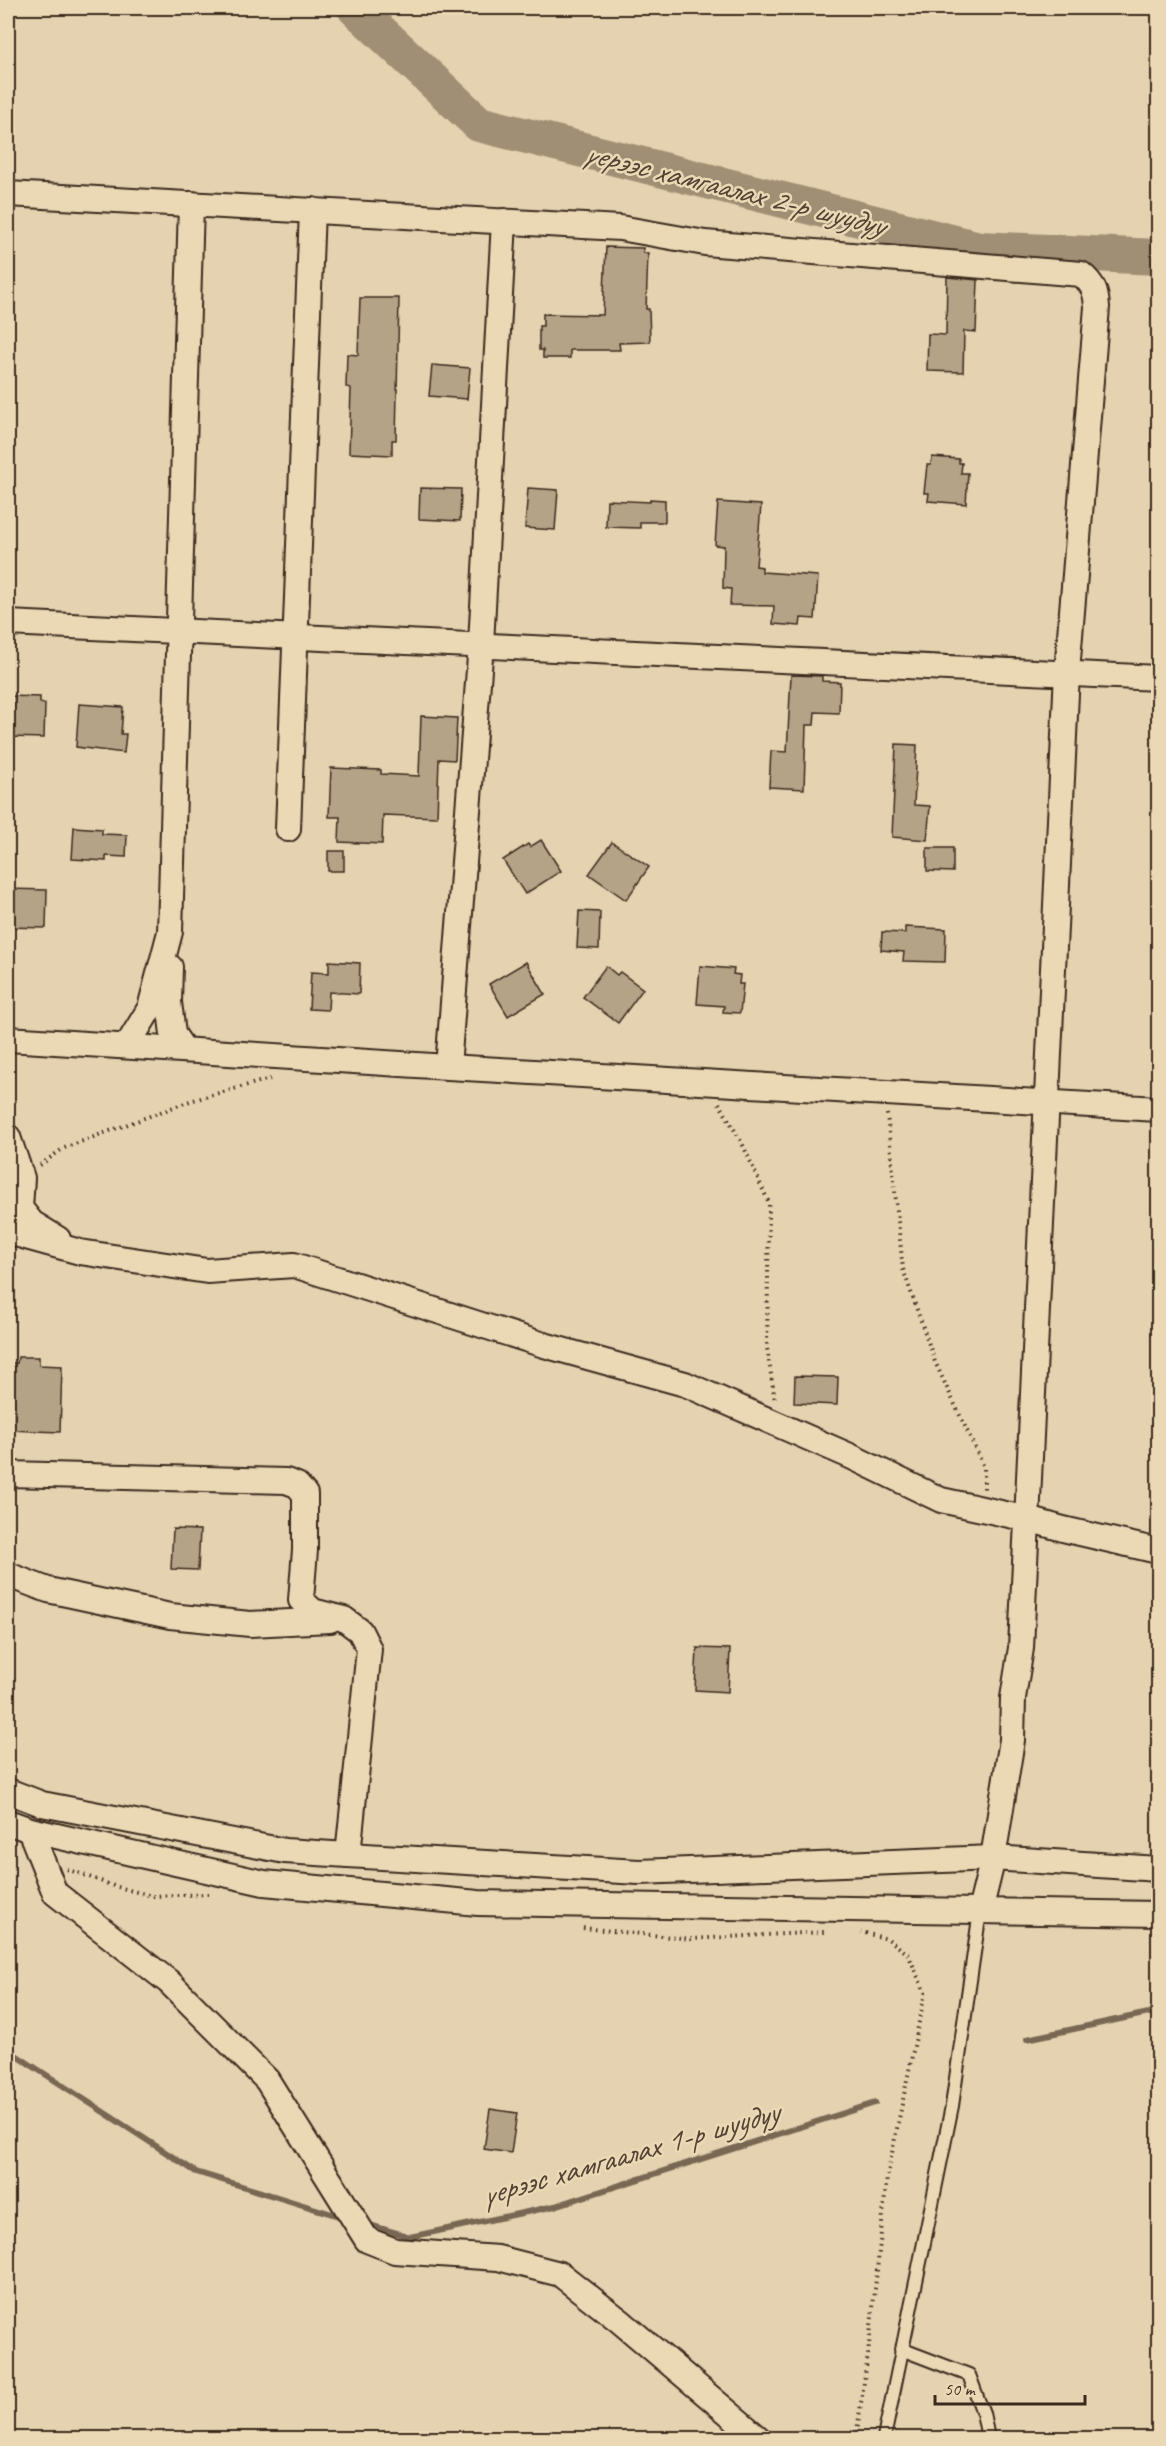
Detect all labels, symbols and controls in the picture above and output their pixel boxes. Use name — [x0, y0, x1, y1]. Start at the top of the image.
water label: үерээс хамгаалах 2-р шуудуу — [580, 131, 893, 247]
water label: үерээс хамгаалах 1-р шуудуу — [475, 2090, 788, 2216]
scale bar — [935, 2368, 1085, 2406]
text: 50 m — [944, 2378, 977, 2400]

